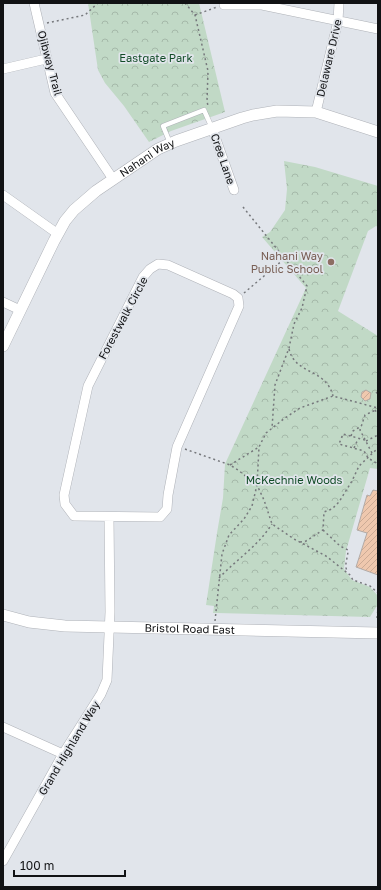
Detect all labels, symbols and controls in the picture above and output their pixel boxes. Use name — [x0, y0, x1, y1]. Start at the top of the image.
street label: Delaware Drive — [313, 18, 344, 98]
street label: Ojibway Trail — [36, 29, 66, 97]
park label: Eastgate Park — [119, 51, 193, 64]
street label: Cree Lane — [209, 132, 238, 186]
street label: Nahani Way — [117, 136, 176, 179]
place label: Nahani Way Public School — [251, 249, 323, 275]
marker: Nahani Way Public School — [326, 257, 336, 267]
street label: Forestwalk Circle — [95, 274, 150, 361]
park label: McKechnie Woods — [246, 473, 343, 486]
street label: Bristol Road East — [144, 621, 235, 636]
street label: Grand Highland Way — [35, 698, 102, 797]
scale bar — [14, 852, 125, 878]
text: 100 m — [20, 858, 54, 873]

